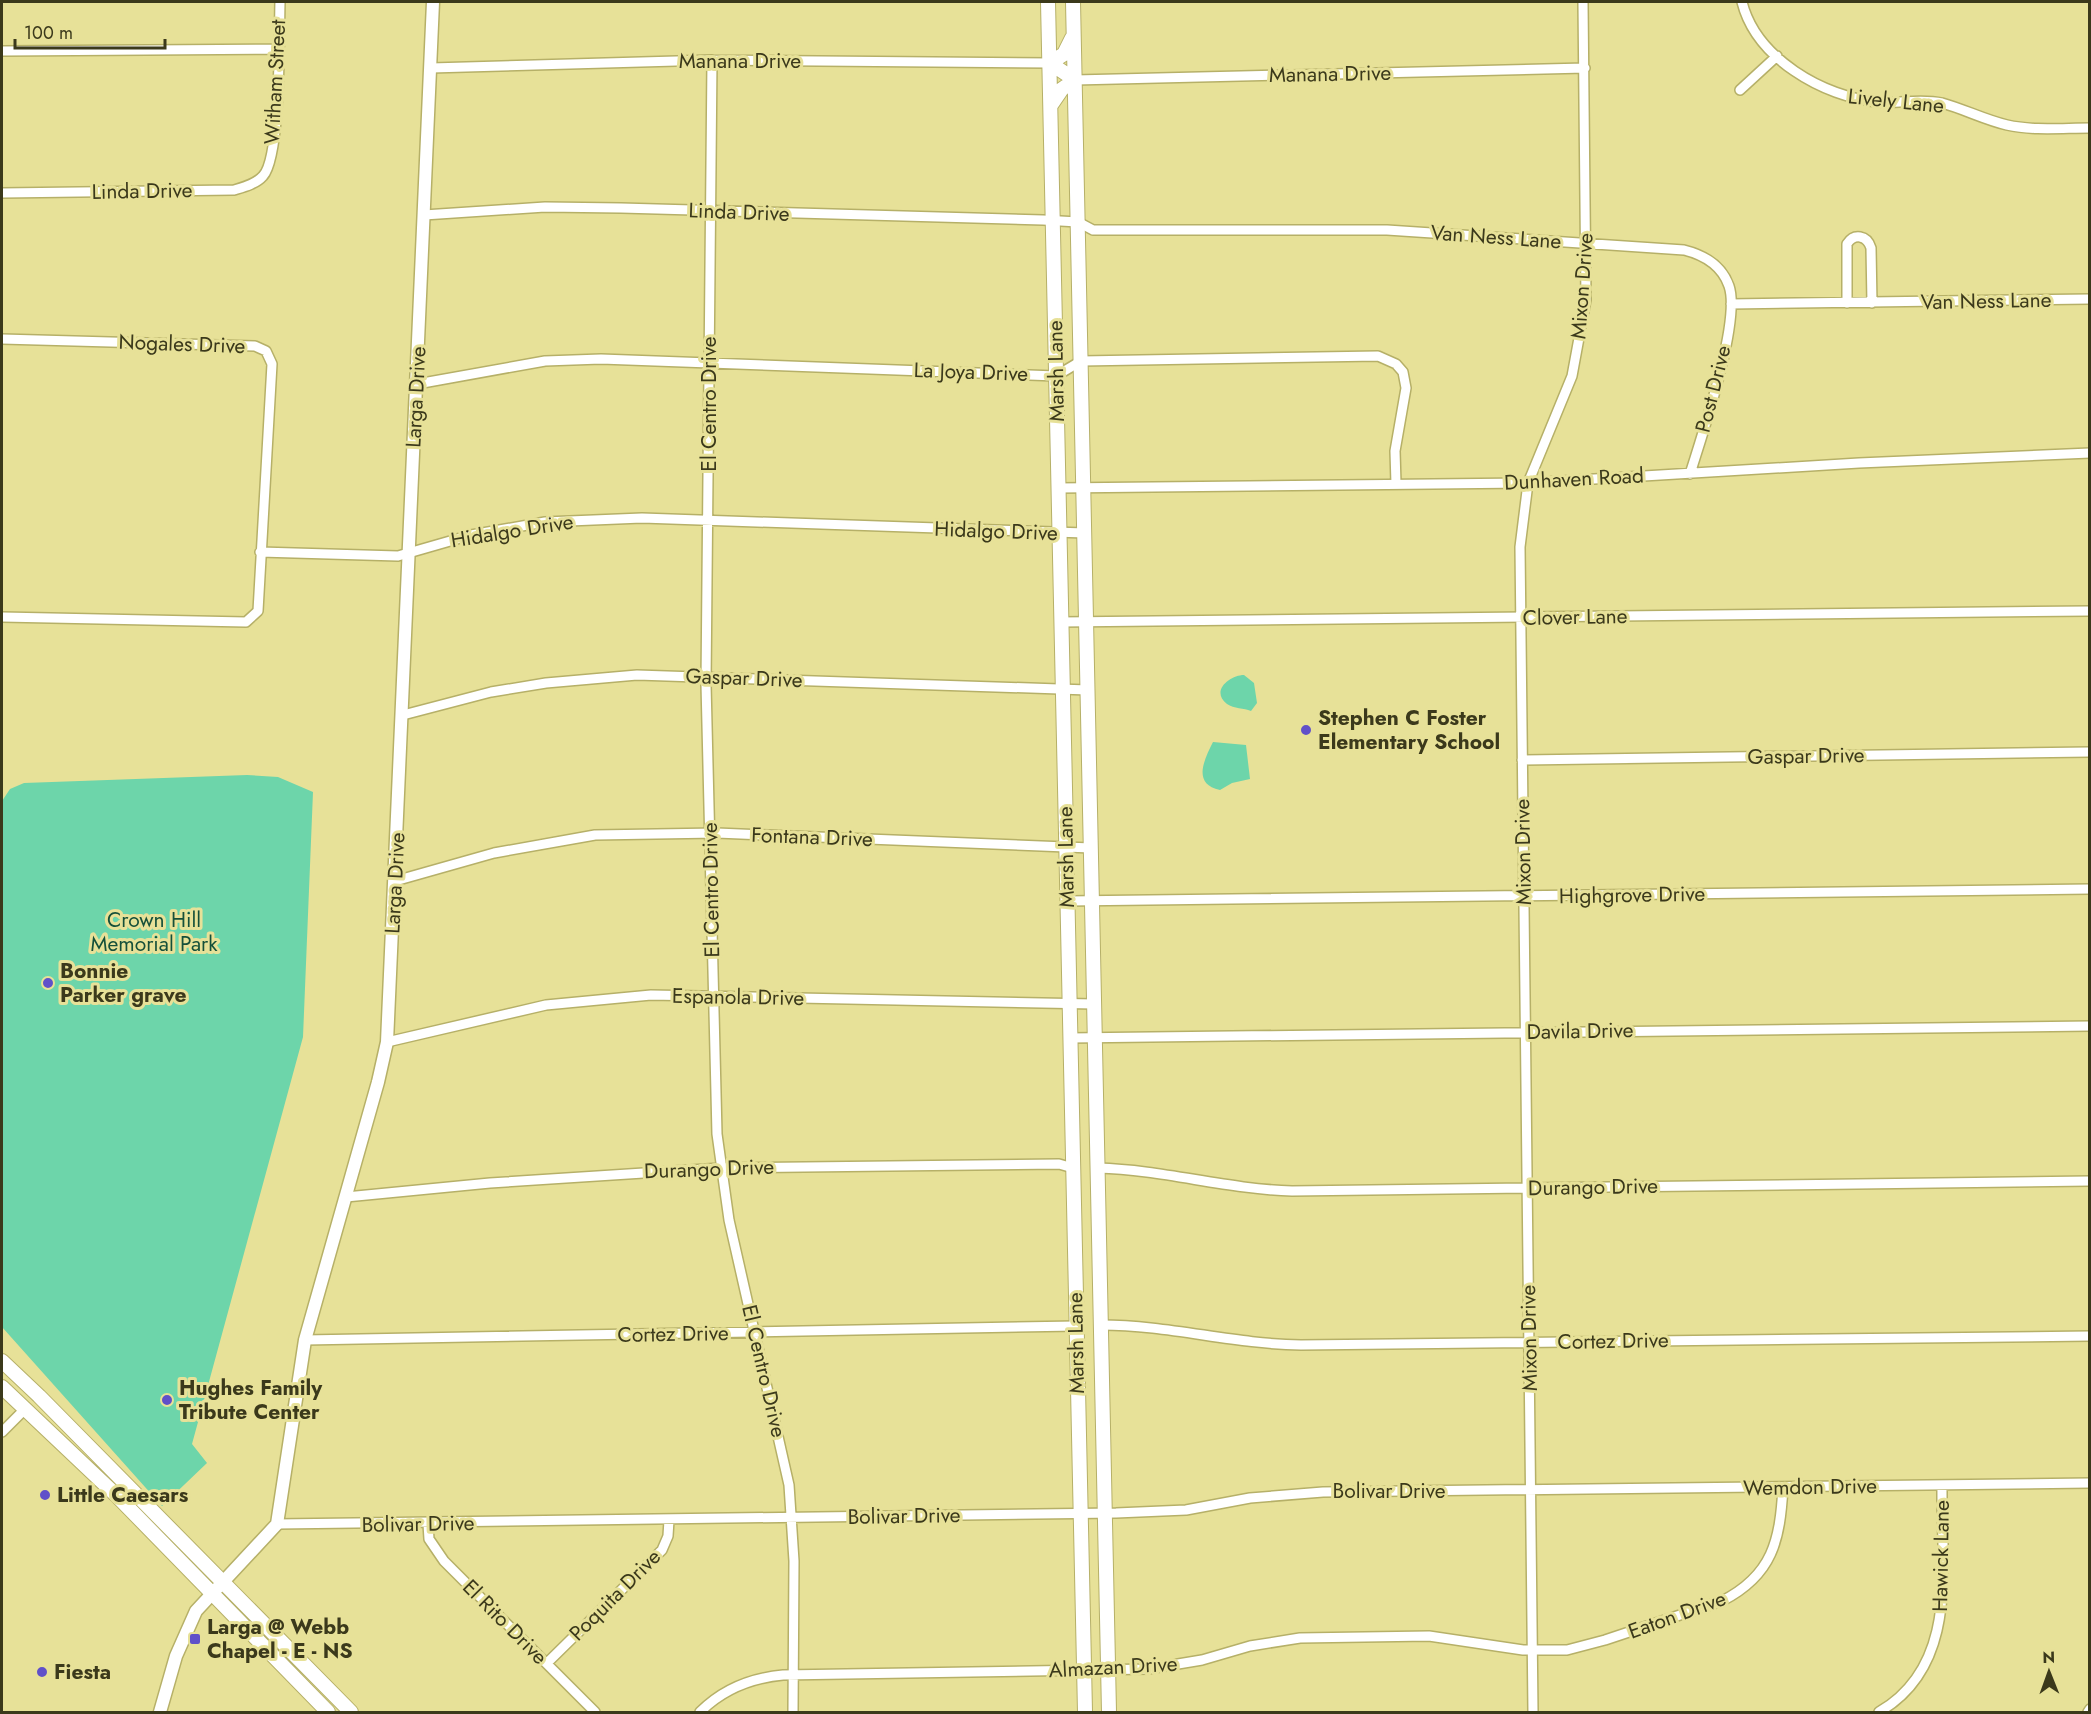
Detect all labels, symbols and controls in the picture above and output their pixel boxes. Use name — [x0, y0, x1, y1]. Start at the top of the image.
scale bar — [15, 12, 165, 50]
street label: Witham Street — [257, 19, 293, 145]
text: 100 m — [24, 20, 73, 46]
street label: Manana Drive — [679, 46, 801, 76]
street label: Manana Drive — [1269, 58, 1392, 90]
street label: Lively Lane — [1846, 81, 1946, 121]
street label: Linda Drive — [91, 175, 193, 207]
street label: Linda Drive — [688, 195, 790, 229]
street label: Van Ness Lane — [1430, 217, 1563, 257]
street label: Mixon Drive — [1563, 232, 1601, 340]
street label: Van Ness Lane — [1920, 285, 2052, 317]
street label: Marsh Lane — [1040, 320, 1072, 422]
street label: Nogales Drive — [118, 327, 246, 361]
street label: El Centro Drive — [694, 336, 724, 472]
street label: Post Drive — [1688, 342, 1738, 436]
street label: Larga Drive — [398, 345, 434, 448]
street label: La Joya Drive — [913, 355, 1029, 389]
street label: Dunhaven Road — [1503, 460, 1645, 498]
street label: Hidalgo Drive — [449, 506, 576, 555]
street label: Hidalgo Drive — [934, 514, 1059, 548]
street label: Clover Lane — [1522, 601, 1628, 633]
street label: Gaspar Drive — [685, 661, 803, 695]
place label: Stephen C Foster Elementary School — [1318, 703, 1500, 757]
marker: Stephen C Foster Elementary School — [1299, 723, 1313, 737]
street label: Gaspar Drive — [1747, 740, 1865, 772]
street label: Mixon Drive — [1507, 798, 1539, 905]
street label: Marsh Lane — [1050, 806, 1082, 908]
street label: Fontana Drive — [751, 820, 873, 854]
street label: El Centro Drive — [695, 822, 727, 958]
street label: Larga Drive — [377, 831, 413, 934]
street label: Highgrove Drive — [1559, 879, 1706, 911]
park label: Crown Hill Memorial Park — [91, 905, 218, 959]
place label: Bonnie Parker grave — [60, 956, 187, 1010]
marker: Bonnie Parker grave — [41, 976, 55, 990]
street label: Espanola Drive — [671, 981, 805, 1013]
street label: Davila Drive — [1526, 1015, 1634, 1047]
street label: Durango Drive — [643, 1152, 775, 1186]
street label: Durango Drive — [1528, 1171, 1658, 1203]
street label: Mixon Drive — [1513, 1284, 1545, 1391]
street label: Marsh Lane — [1060, 1292, 1092, 1394]
street label: El Centro Drive — [734, 1302, 794, 1440]
street label: Cortez Drive — [617, 1318, 729, 1350]
street label: Cortez Drive — [1557, 1325, 1669, 1357]
place label: Hughes Family Tribute Center — [179, 1373, 323, 1427]
marker: Hughes Family Tribute Center — [160, 1393, 174, 1407]
street label: Wemdon Drive — [1743, 1471, 1877, 1503]
street label: Bolivar Drive — [1332, 1476, 1446, 1506]
place label: Little Caesars — [57, 1480, 189, 1510]
marker: Little Caesars — [38, 1488, 52, 1502]
street label: Bolivar Drive — [847, 1500, 961, 1532]
street label: Hawick Lane — [1925, 1500, 1957, 1612]
street label: Bolivar Drive — [361, 1508, 475, 1540]
street label: Poquita Drive — [562, 1542, 668, 1648]
street label: El Rito Drive — [456, 1573, 554, 1671]
street label: Eaton Drive — [1624, 1583, 1730, 1647]
place label: Larga @ Webb Chapel - E - NS — [207, 1612, 353, 1666]
marker: Larga @ Webb Chapel - E - NS — [188, 1632, 202, 1646]
north arrow — [2019, 1642, 2079, 1702]
text: N — [2042, 1646, 2055, 1669]
street label: Almazan Drive — [1048, 1649, 1178, 1685]
place label: Fiesta — [54, 1657, 111, 1687]
marker: Fiesta — [35, 1665, 49, 1679]

